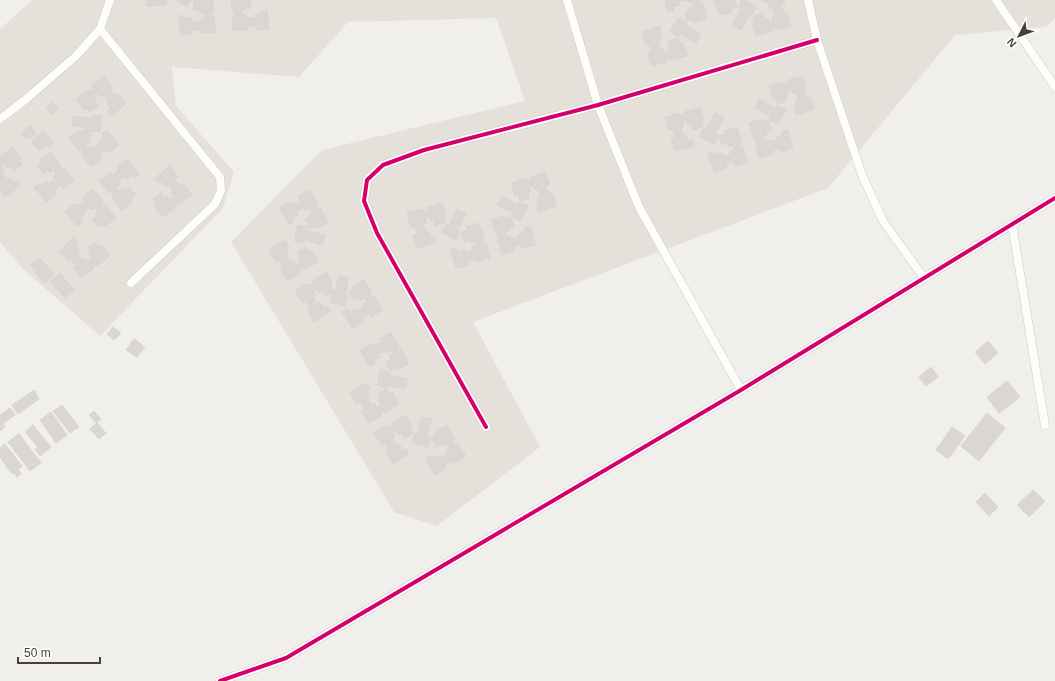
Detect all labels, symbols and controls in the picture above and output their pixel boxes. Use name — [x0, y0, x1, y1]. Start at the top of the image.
north arrow — [999, 16, 1039, 56]
text: N — [1004, 36, 1019, 50]
scale bar — [18, 639, 100, 665]
text: 50 m — [24, 646, 51, 660]

